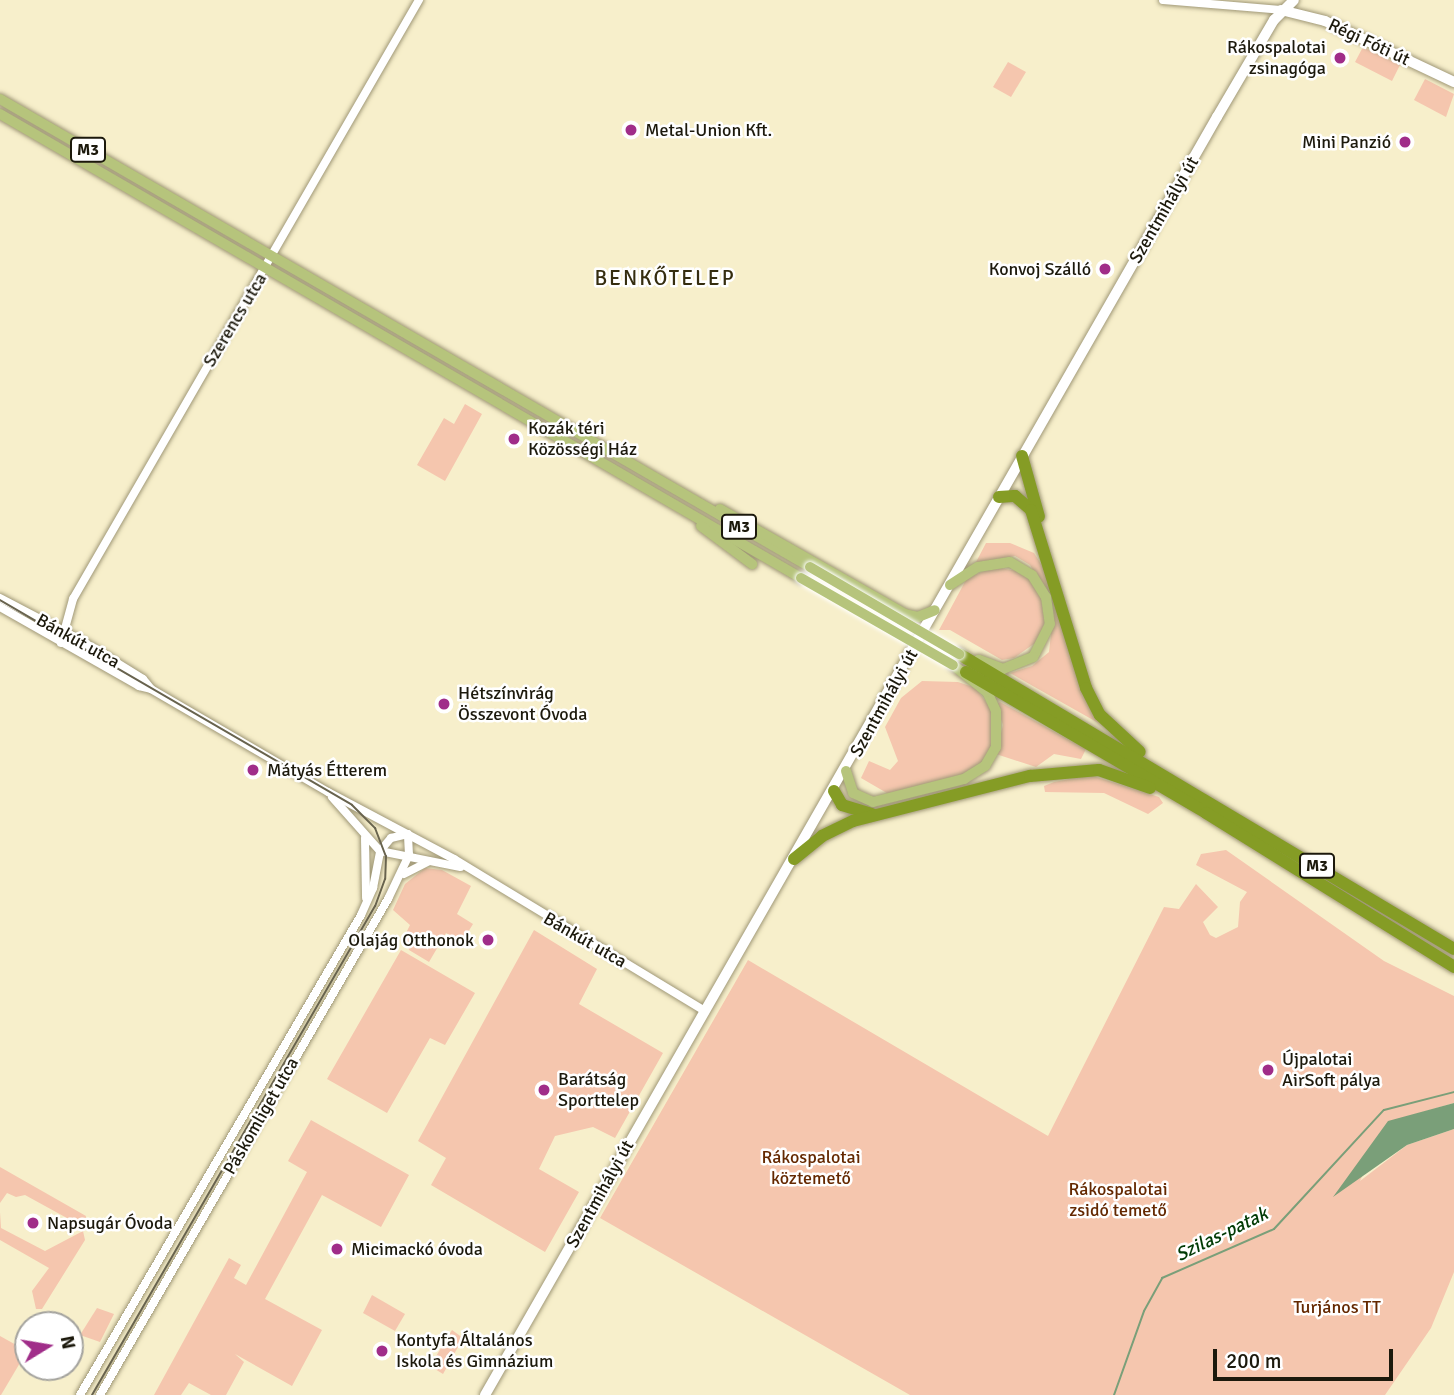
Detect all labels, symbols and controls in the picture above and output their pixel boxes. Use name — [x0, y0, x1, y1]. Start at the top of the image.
street label: Régi Fóti út — [1325, 14, 1413, 70]
place label: Rákospalotai zsinagóga — [1227, 37, 1326, 80]
marker: Rákospalotai zsinagóga — [1332, 50, 1348, 66]
place label: Metal-Union Kft. — [645, 119, 772, 141]
marker: Metal-Union Kft. — [623, 122, 639, 138]
place label: Mini Panzió — [1302, 131, 1391, 153]
marker: Mini Panzió — [1397, 134, 1413, 150]
road number: M3 — [69, 138, 107, 162]
street label: Szentmihályi út — [1125, 153, 1203, 267]
place label: Konvoj Szálló — [989, 258, 1091, 280]
marker: Konvoj Szálló — [1097, 261, 1113, 277]
district label: BENKŐTELEP — [596, 265, 734, 291]
street label: Szerencs utca — [199, 269, 271, 371]
place label: Kozák téri Közösségi Ház — [528, 418, 637, 460]
marker: Kozák téri Közösségi Ház — [506, 431, 522, 447]
road number: M3 — [720, 514, 758, 540]
street label: Bánkút utca — [32, 609, 124, 673]
street label: Szentmihályi út — [846, 645, 922, 761]
place label: Hétszínvirág Összevont Óvoda — [458, 683, 587, 726]
marker: Hétszínvirág Összevont Óvoda — [436, 696, 452, 712]
place label: Mátyás Étterem — [267, 759, 387, 781]
marker: Mátyás Étterem — [245, 762, 261, 778]
road number: M3 — [1298, 853, 1336, 878]
street label: Bánkút utca — [540, 908, 630, 972]
place label: Olajág Otthonok — [348, 929, 474, 951]
marker: Olajág Otthonok — [480, 932, 496, 948]
place label: Újpalotai AirSoft pálya — [1282, 1049, 1381, 1092]
street label: Páskomliget utca — [219, 1054, 303, 1178]
marker: Újpalotai AirSoft pálya — [1260, 1062, 1276, 1078]
place label: Barátság Sporttelep — [558, 1069, 639, 1112]
marker: Barátság Sporttelep — [536, 1082, 552, 1098]
street label: Szentmihályi út — [562, 1136, 638, 1252]
park label: Rákospalotai köztemető — [761, 1147, 861, 1190]
park label: Rákospalotai zsidó temető — [1068, 1179, 1168, 1222]
water label: Szilas-patak — [1172, 1203, 1272, 1267]
place label: Napsugár Óvoda — [47, 1212, 173, 1234]
marker: Napsugár Óvoda — [25, 1215, 41, 1231]
place label: Micimackó óvoda — [351, 1238, 483, 1260]
marker: Micimackó óvoda — [329, 1241, 345, 1257]
park label: Turjános TT — [1293, 1296, 1381, 1318]
north arrow — [14, 1311, 84, 1381]
place label: Kontyfa Általános Iskola és Gimnázium — [396, 1330, 553, 1372]
text: N — [55, 1334, 81, 1351]
scale bar — [1216, 1336, 1396, 1380]
marker: Kontyfa Általános Iskola és Gimnázium — [374, 1343, 390, 1359]
text: 200 m — [1226, 1348, 1281, 1374]

